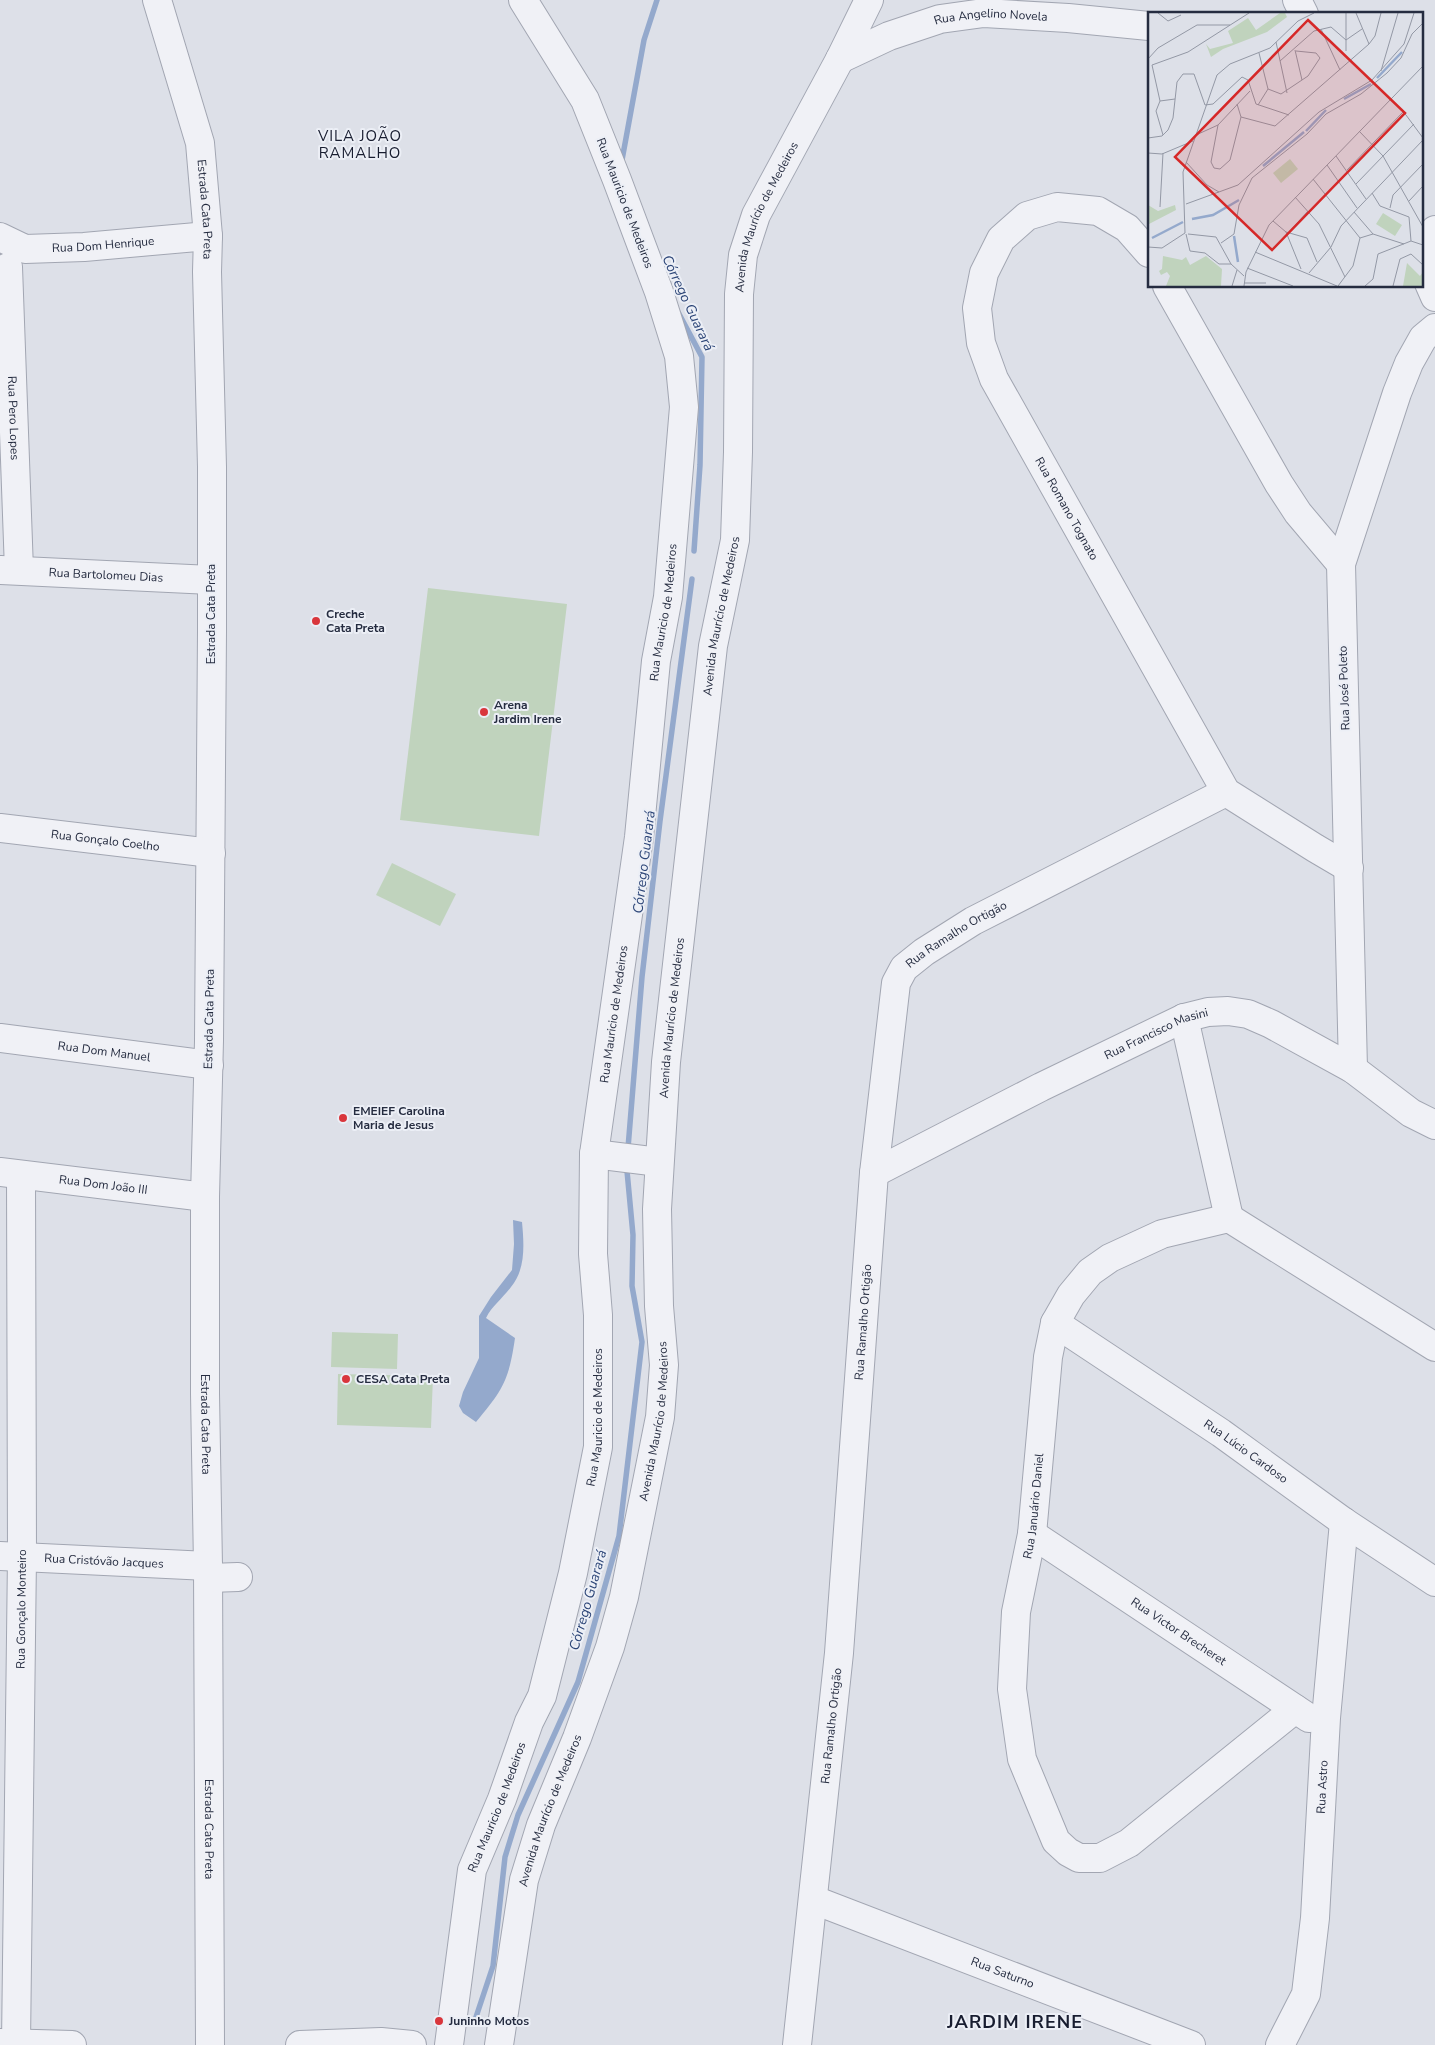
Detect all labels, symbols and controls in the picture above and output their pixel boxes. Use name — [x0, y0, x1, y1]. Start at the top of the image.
street label: Rua Angelino Novela — [932, 5, 1048, 28]
inset map — [1148, 12, 1422, 288]
district label: VILA JOÃO RAMALHO — [317, 126, 402, 163]
street label: Rua Mauricio de Medeiros — [593, 135, 657, 271]
street label: Avenida Maurício de Medeiros — [731, 139, 802, 293]
street label: Estrada Cata Preta — [193, 159, 216, 260]
street label: Rua Dom Henrique — [52, 233, 155, 256]
water label: Córrego Guarará — [657, 252, 719, 355]
street label: Rua Pero Lopes — [4, 375, 23, 461]
street label: Rua Romano Tognato — [1031, 454, 1102, 563]
street label: Avenida Maurício de Medeiros — [699, 536, 743, 697]
street label: Rua Mauricio de Medeiros — [646, 543, 680, 682]
street label: Rua Bartolomeu Dias — [48, 564, 164, 586]
street label: Estrada Cata Preta — [203, 564, 219, 664]
place label: Creche Cata Preta — [326, 606, 385, 636]
marker: Creche Cata Preta — [310, 615, 322, 627]
street label: Rua José Poleto — [1335, 645, 1353, 731]
place label: Arena Jardim Irene — [493, 697, 562, 727]
marker: Arena Jardim Irene — [478, 706, 490, 718]
water label: Córrego Guarará — [628, 809, 660, 915]
street label: Rua Gonçalo Coelho — [50, 826, 161, 855]
street label: Rua Ramalho Ortigão — [902, 897, 1010, 972]
street label: Avenida Maurício de Medeiros — [656, 936, 688, 1099]
street label: Rua Mauricio de Medeiros — [596, 944, 632, 1084]
street label: Estrada Cata Preta — [200, 969, 218, 1069]
street label: Rua Francisco Masini — [1101, 1004, 1210, 1063]
street label: Rua Dom Manuel — [57, 1038, 152, 1065]
place label: EMEIEF Carolina Maria de Jesus — [353, 1103, 445, 1133]
marker: EMEIEF Carolina Maria de Jesus — [337, 1112, 349, 1124]
street label: Rua Dom João III — [58, 1171, 148, 1198]
street label: Rua Ramalho Ortigão — [851, 1263, 875, 1381]
street label: Avenida Maurício de Medeiros — [635, 1340, 672, 1503]
street label: Rua Mauricio de Medeiros — [582, 1348, 606, 1488]
place label: CESA Cata Preta — [356, 1371, 450, 1387]
marker: CESA Cata Preta — [340, 1373, 352, 1385]
street label: Estrada Cata Preta — [197, 1374, 214, 1475]
street label: Rua Lúcio Cardoso — [1201, 1416, 1292, 1487]
street label: Rua Januário Daniel — [1019, 1452, 1047, 1560]
water label: Córrego Guarará — [565, 1547, 612, 1653]
street label: Rua Gonçalo Monteiro — [13, 1549, 30, 1669]
street label: Rua Cristóvão Jacques — [44, 1550, 164, 1572]
street label: Rua Victor Brecheret — [1128, 1594, 1230, 1669]
street label: Rua Ramalho Ortigão — [817, 1667, 845, 1785]
street label: Avenida Maurício de Medeiros — [515, 1732, 586, 1888]
street label: Rua Mauricio de Medeiros — [464, 1740, 529, 1875]
street label: Rua Astro — [1313, 1759, 1332, 1814]
street label: Estrada Cata Preta — [201, 1779, 217, 1879]
street label: Rua Saturno — [969, 1953, 1037, 1992]
district label: JARDIM IRENE — [946, 2010, 1083, 2034]
place label: Juninho Motos — [448, 2013, 529, 2029]
marker: Juninho Motos — [433, 2015, 445, 2027]

